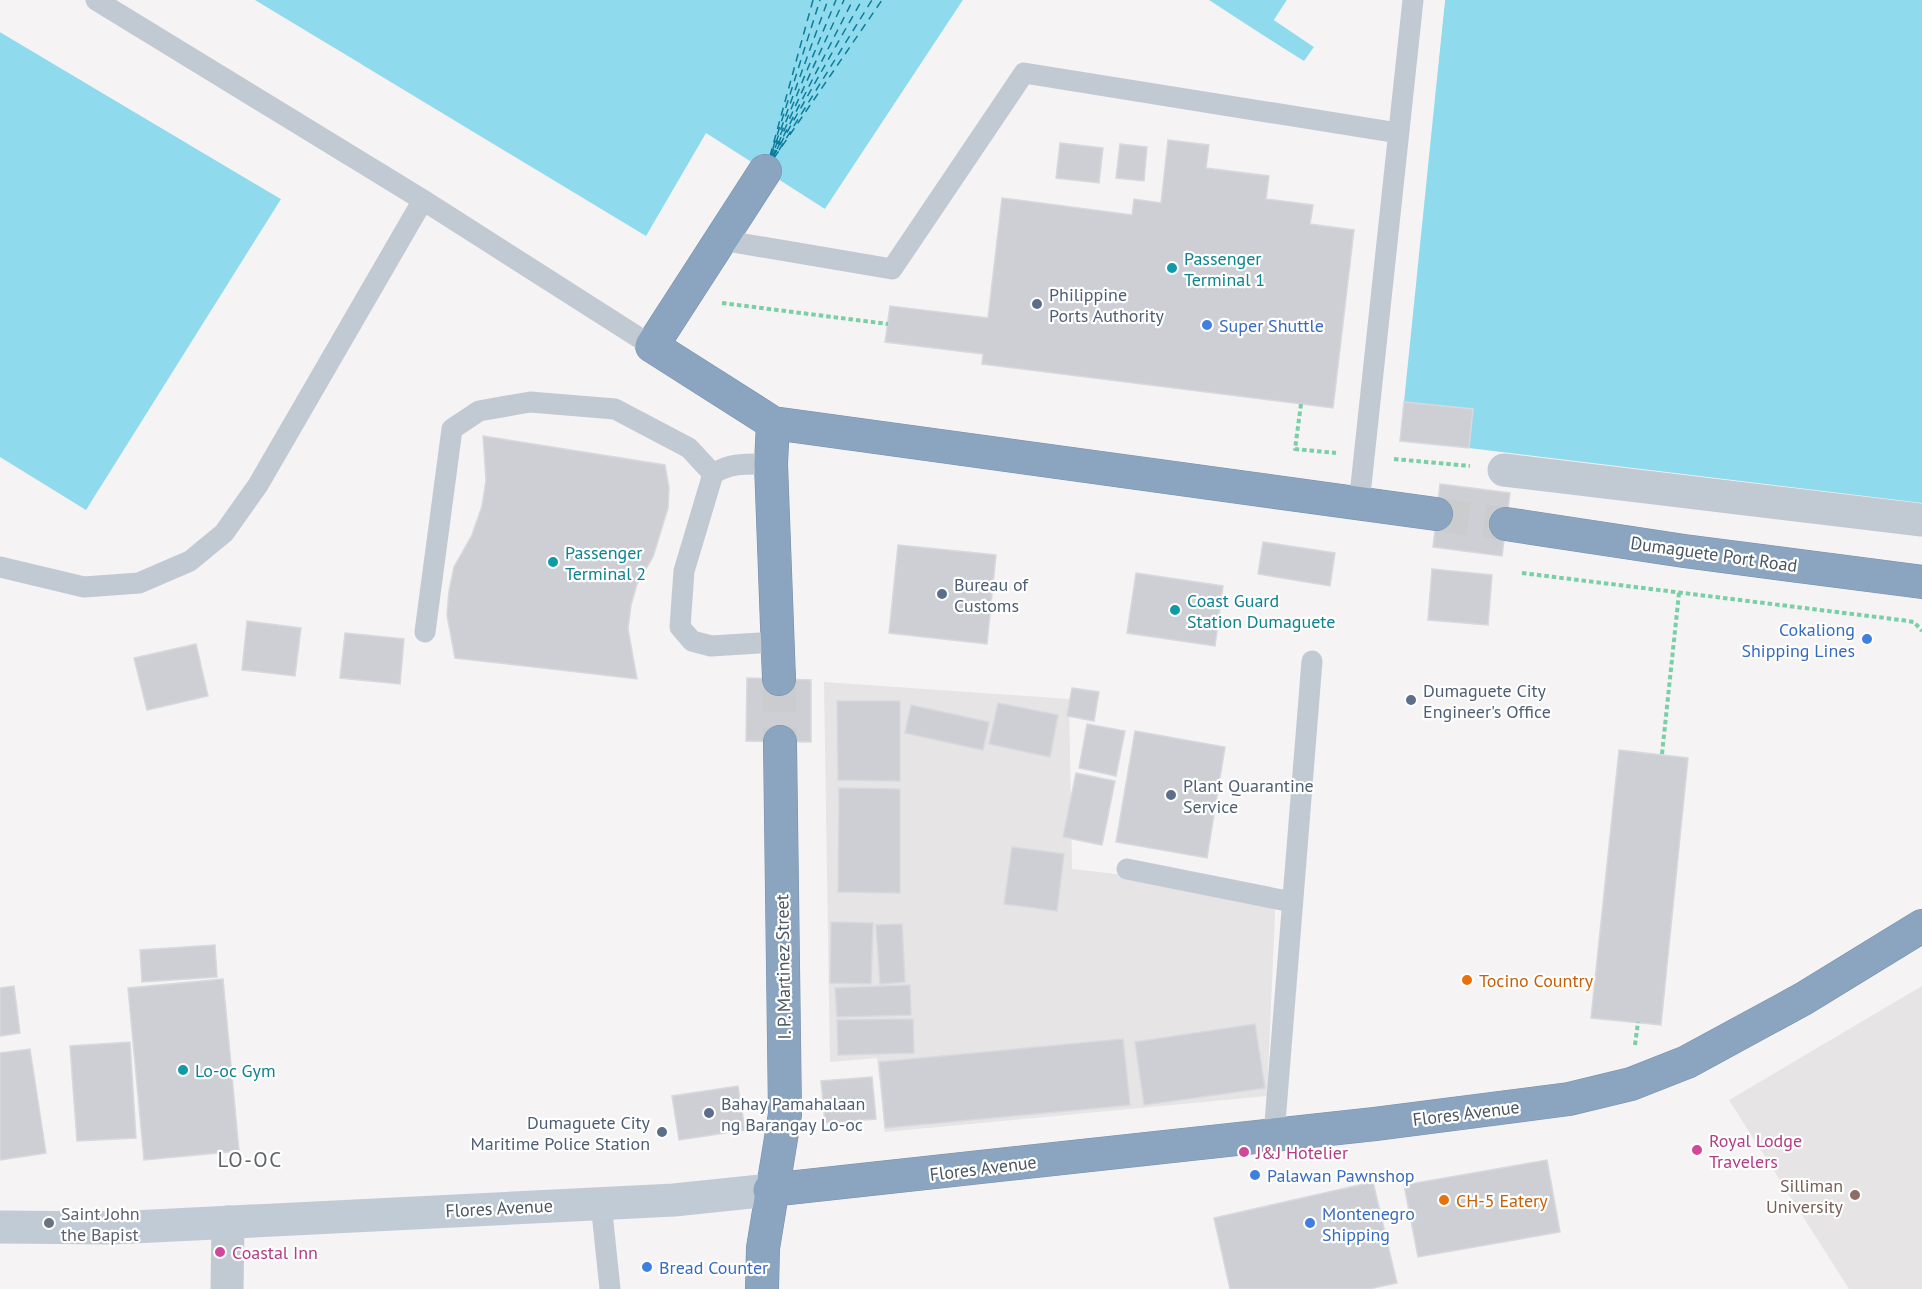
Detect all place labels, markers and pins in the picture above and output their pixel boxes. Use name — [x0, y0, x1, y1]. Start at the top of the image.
place label: Passenger Terminal 1 — [1184, 247, 1265, 291]
marker: Passenger Terminal 1 — [1165, 261, 1179, 275]
place label: Philippine Ports Authority — [1049, 283, 1165, 327]
marker: Philippine Ports Authority — [1030, 297, 1044, 311]
place label: Super Shuttle — [1219, 314, 1324, 337]
marker: Super Shuttle — [1200, 318, 1214, 332]
place label: Passenger Terminal 2 — [565, 541, 646, 585]
marker: Passenger Terminal 2 — [546, 555, 560, 569]
place label: Bureau of Customs — [954, 573, 1029, 617]
marker: Bureau of Customs — [935, 587, 949, 601]
place label: Coast Guard Station Dumaguete — [1187, 589, 1335, 633]
marker: Coast Guard Station Dumaguete — [1168, 603, 1182, 617]
place label: Cokaliong Shipping Lines — [1741, 618, 1855, 662]
marker: Cokaliong Shipping Lines — [1860, 632, 1874, 646]
place label: Dumaguete City Engineer's Office — [1423, 679, 1551, 723]
marker: Dumaguete City Engineer's Office — [1404, 693, 1418, 707]
place label: Plant Quarantine Service — [1183, 774, 1314, 818]
marker: Plant Quarantine Service — [1164, 788, 1178, 802]
place label: Tocino Country — [1479, 969, 1594, 992]
marker: Tocino Country — [1460, 973, 1474, 987]
place label: Lo-oc Gym — [195, 1059, 276, 1082]
marker: Lo-oc Gym — [176, 1063, 190, 1077]
place label: Bahay Pamahalaan ng Barangay Lo-oc — [721, 1092, 865, 1136]
marker: Bahay Pamahalaan ng Barangay Lo-oc — [702, 1106, 716, 1120]
place label: Dumaguete City Maritime Police Station — [471, 1111, 651, 1155]
marker: Dumaguete City Maritime Police Station — [655, 1125, 669, 1139]
place label: Royal Lodge Travelers — [1709, 1129, 1802, 1173]
place label: J&J Hotelier — [1255, 1141, 1348, 1164]
marker: Royal Lodge Travelers — [1690, 1143, 1704, 1157]
marker: J&J Hotelier — [1237, 1145, 1251, 1159]
place label: Palawan Pawnshop — [1267, 1164, 1415, 1187]
marker: Palawan Pawnshop — [1248, 1168, 1262, 1182]
place label: Silliman University — [1766, 1174, 1844, 1218]
marker: Silliman University — [1848, 1188, 1862, 1202]
place label: CH-5 Eatery — [1456, 1189, 1548, 1212]
marker: CH-5 Eatery — [1437, 1193, 1451, 1207]
place label: Saint John the Bapist — [61, 1202, 140, 1246]
place label: Montenegro Shipping — [1322, 1202, 1415, 1246]
marker: Saint John the Bapist — [42, 1216, 56, 1230]
marker: Montenegro Shipping — [1303, 1216, 1317, 1230]
place label: Coastal Inn — [232, 1241, 318, 1264]
marker: Coastal Inn — [213, 1245, 227, 1259]
place label: Bread Counter — [659, 1256, 768, 1279]
marker: Bread Counter — [640, 1260, 654, 1274]

